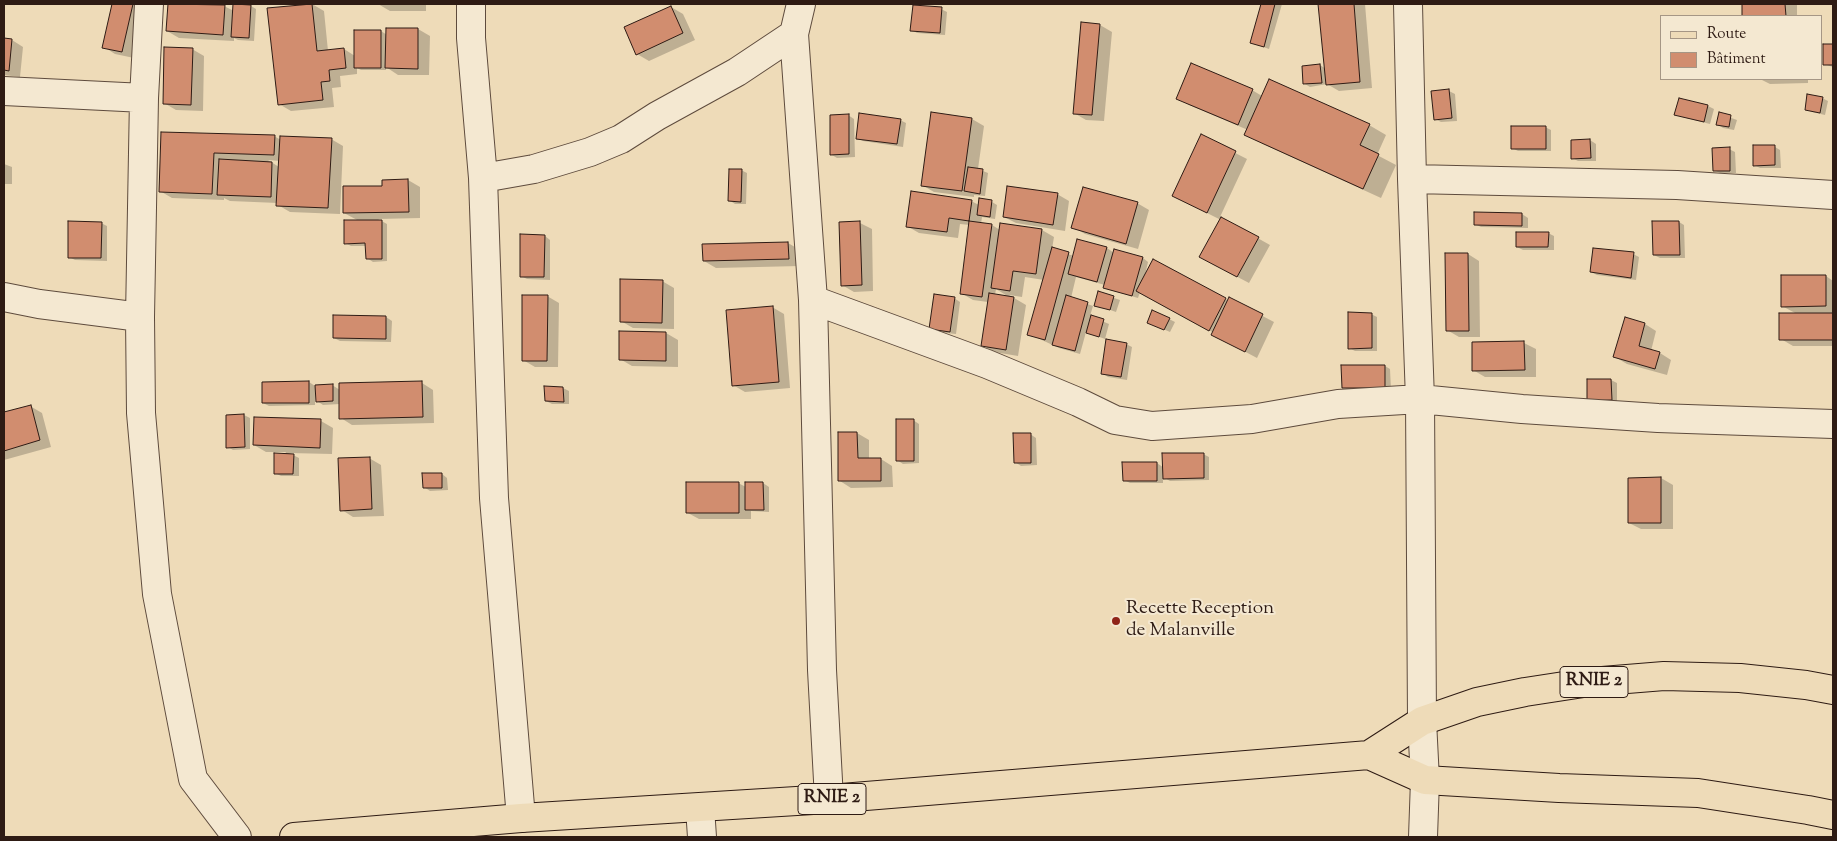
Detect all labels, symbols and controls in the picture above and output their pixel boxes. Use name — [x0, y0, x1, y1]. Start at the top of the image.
legend — [1660, 15, 1822, 80]
text: Route — [1707, 24, 1746, 45]
text: Bâtiment — [1707, 49, 1766, 70]
place label: Recette Reception de Malanville — [1126, 599, 1274, 643]
marker: Recette Reception de Malanville — [1110, 615, 1122, 627]
road number: RNIE 2 — [1560, 666, 1628, 698]
road number: RNIE 2 — [798, 784, 866, 814]

